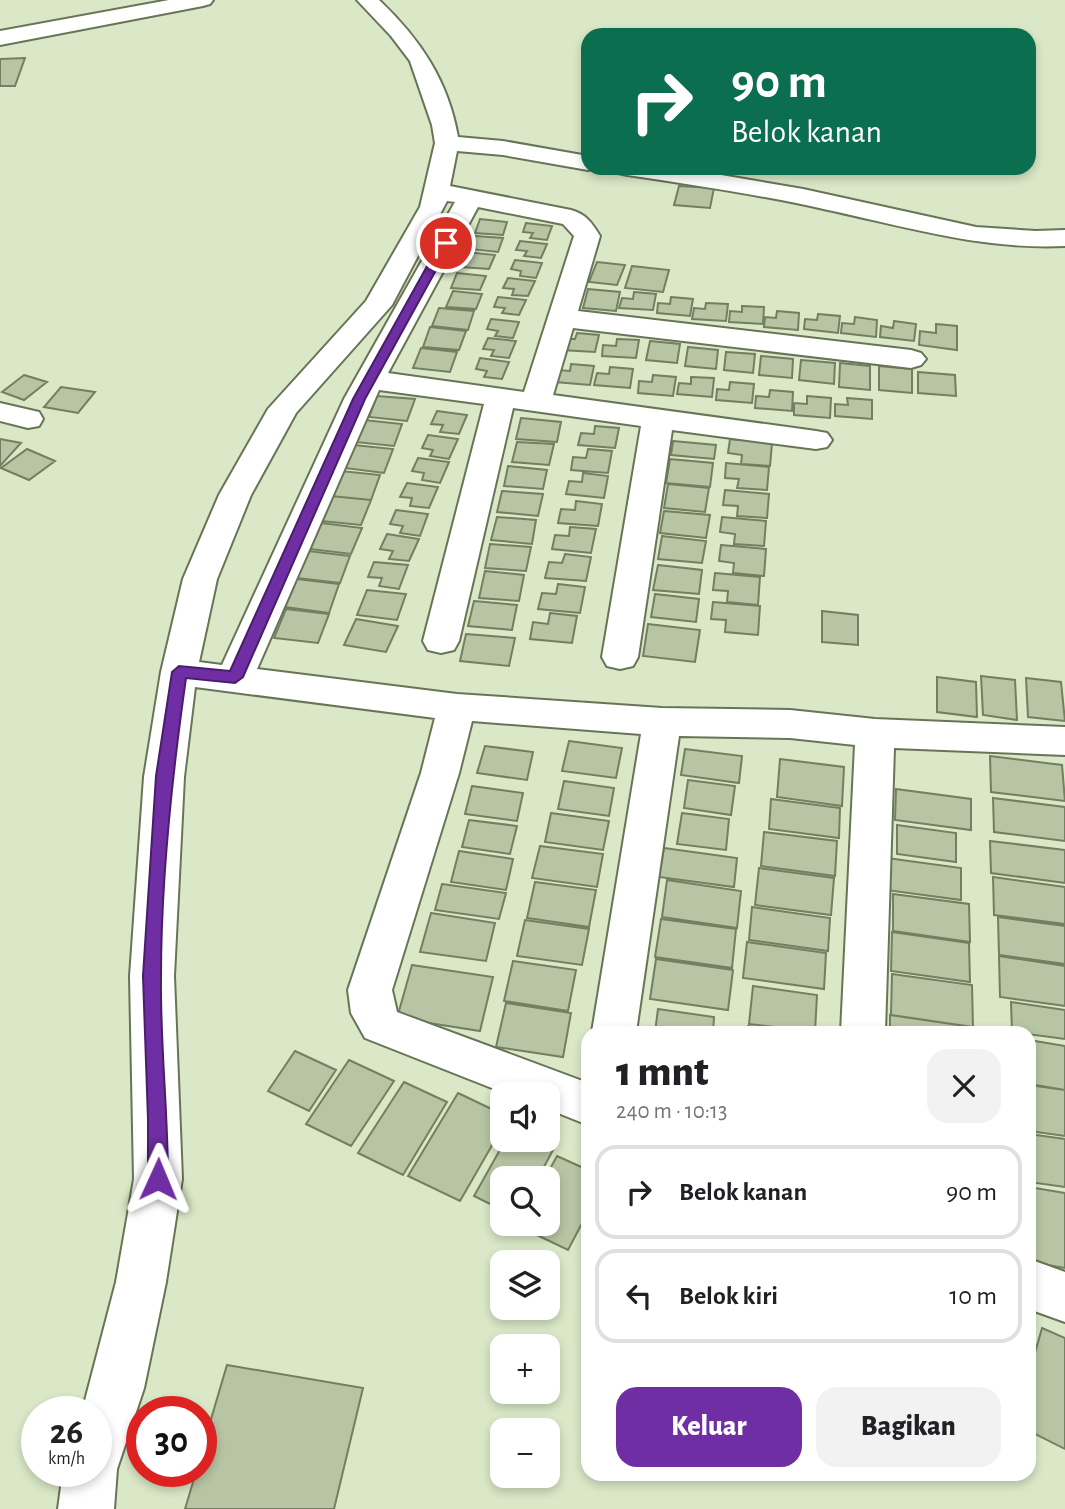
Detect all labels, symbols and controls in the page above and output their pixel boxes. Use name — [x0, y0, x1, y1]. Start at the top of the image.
icon: right — [616, 56, 707, 147]
text: 90 m — [731, 58, 827, 107]
text: Belok kanan — [731, 116, 882, 148]
pin — [416, 213, 476, 273]
icon: arrive — [427, 224, 465, 262]
button: close — [927, 1049, 1001, 1123]
text: 1 mnt — [616, 1051, 709, 1093]
map controls — [490, 1082, 560, 1488]
button: sound — [490, 1082, 560, 1152]
text: 240 m · 10:13 — [616, 1100, 727, 1123]
position arrow — [121, 1142, 195, 1216]
button: search — [490, 1166, 560, 1236]
icon: right — [620, 1173, 658, 1211]
text: Belok kanan — [679, 1179, 807, 1205]
text: 90 m — [946, 1179, 997, 1205]
button: layers — [490, 1250, 560, 1320]
icon: left — [620, 1277, 658, 1315]
text: Belok kiri — [679, 1283, 778, 1309]
text: 10 m — [949, 1283, 997, 1309]
button: + — [490, 1334, 560, 1404]
button: Keluar — [616, 1387, 802, 1467]
button: Bagikan — [816, 1387, 1001, 1467]
speed limit sign: 30 — [126, 1396, 217, 1487]
text: 26 — [50, 1415, 83, 1450]
button: − — [490, 1418, 560, 1488]
text: km/h — [48, 1450, 85, 1468]

